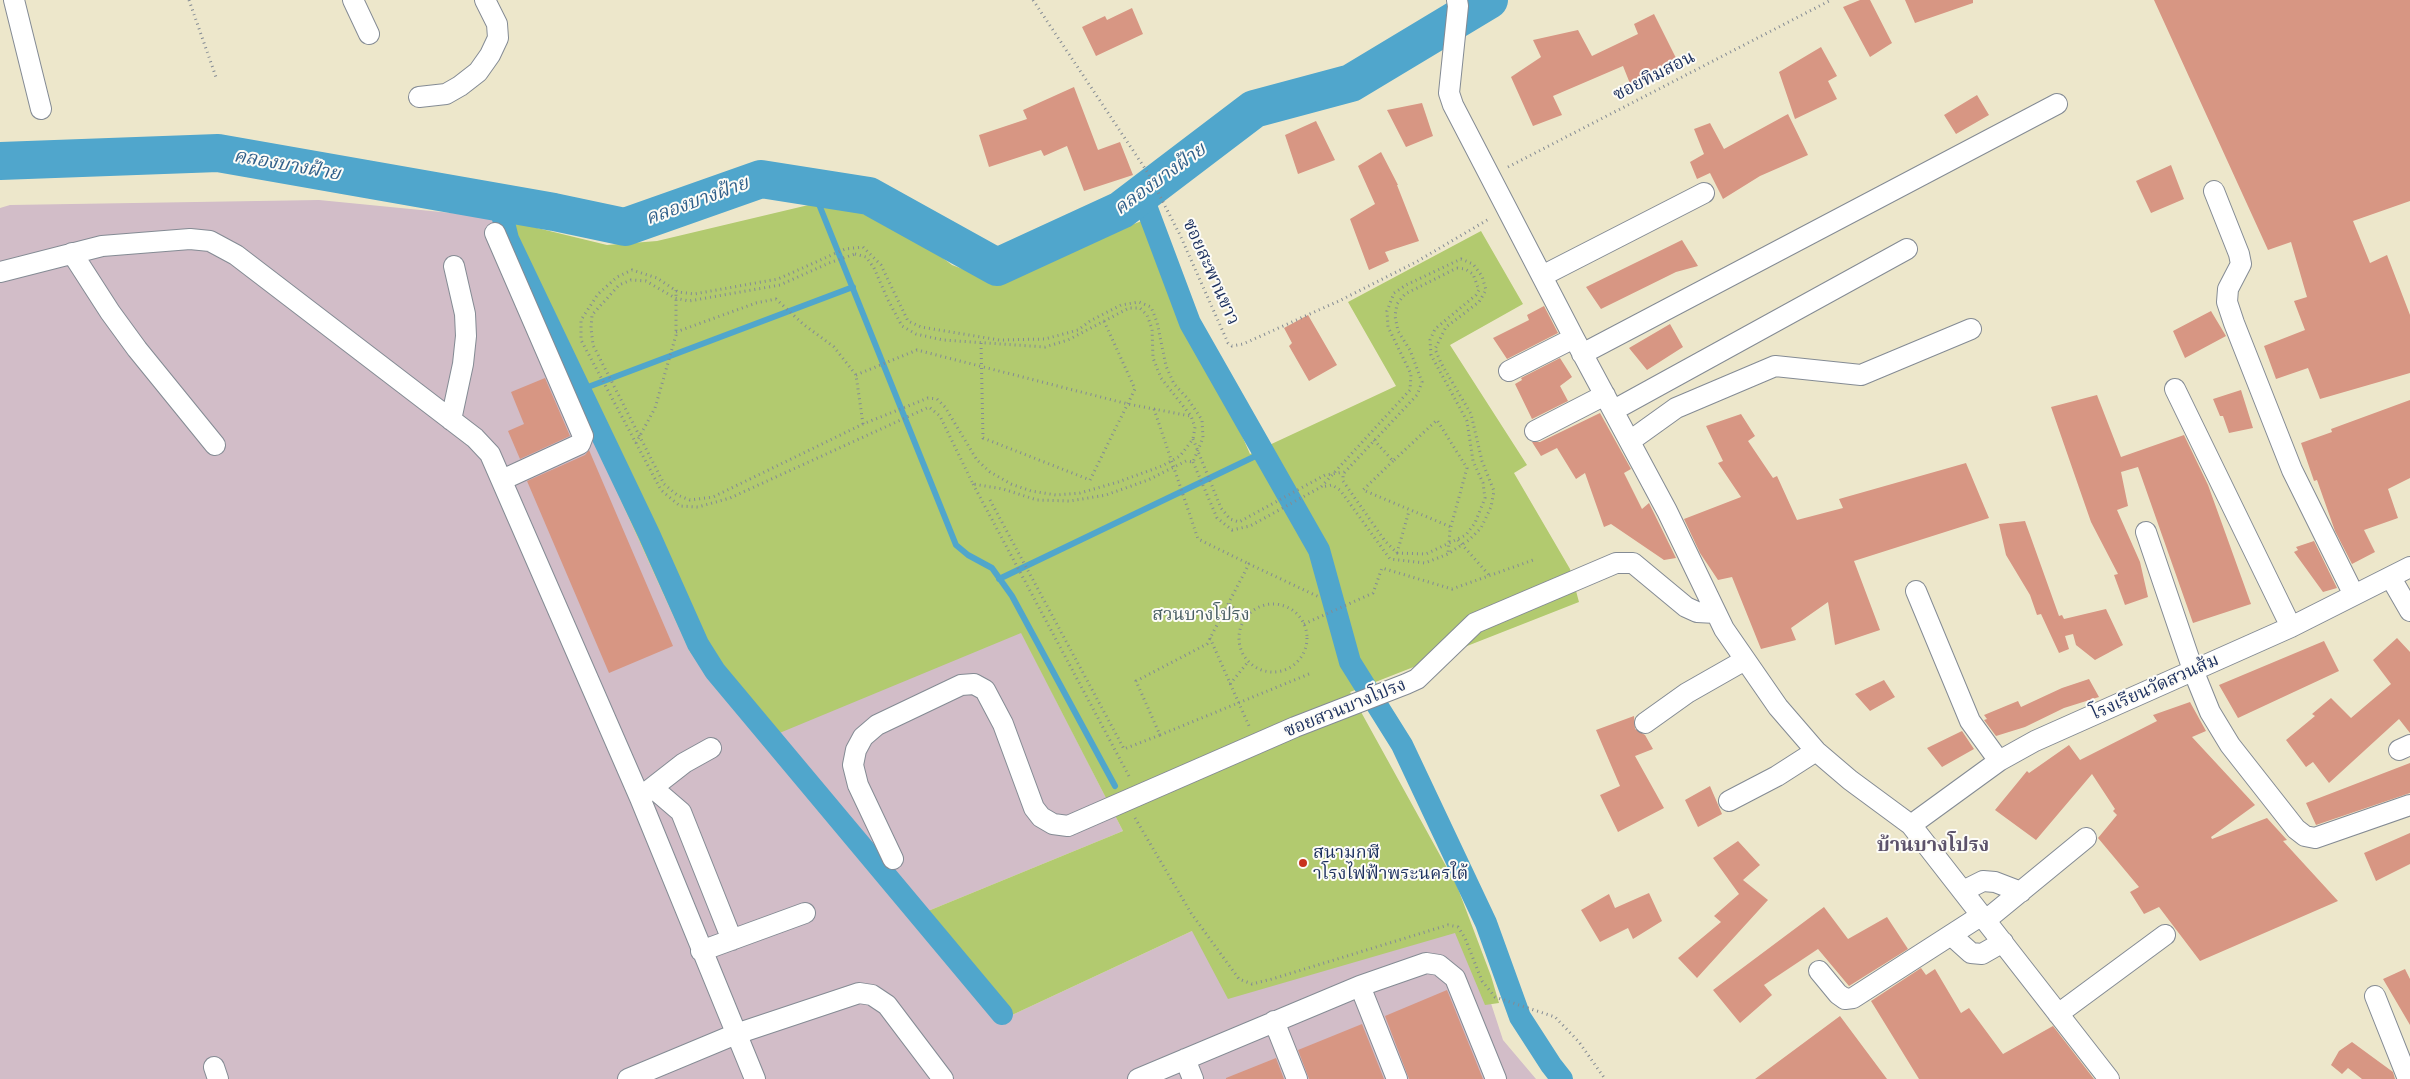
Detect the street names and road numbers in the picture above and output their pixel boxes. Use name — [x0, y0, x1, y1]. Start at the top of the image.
street label: ซอยทิมสอน — [1609, 46, 1699, 106]
street label: ซอยสะพานขาว — [1178, 216, 1244, 328]
street label: โรงเรียนวัดสวนส้ม — [2088, 649, 2222, 725]
street label: ซอยสวนบางโปรง — [1281, 674, 1409, 742]

